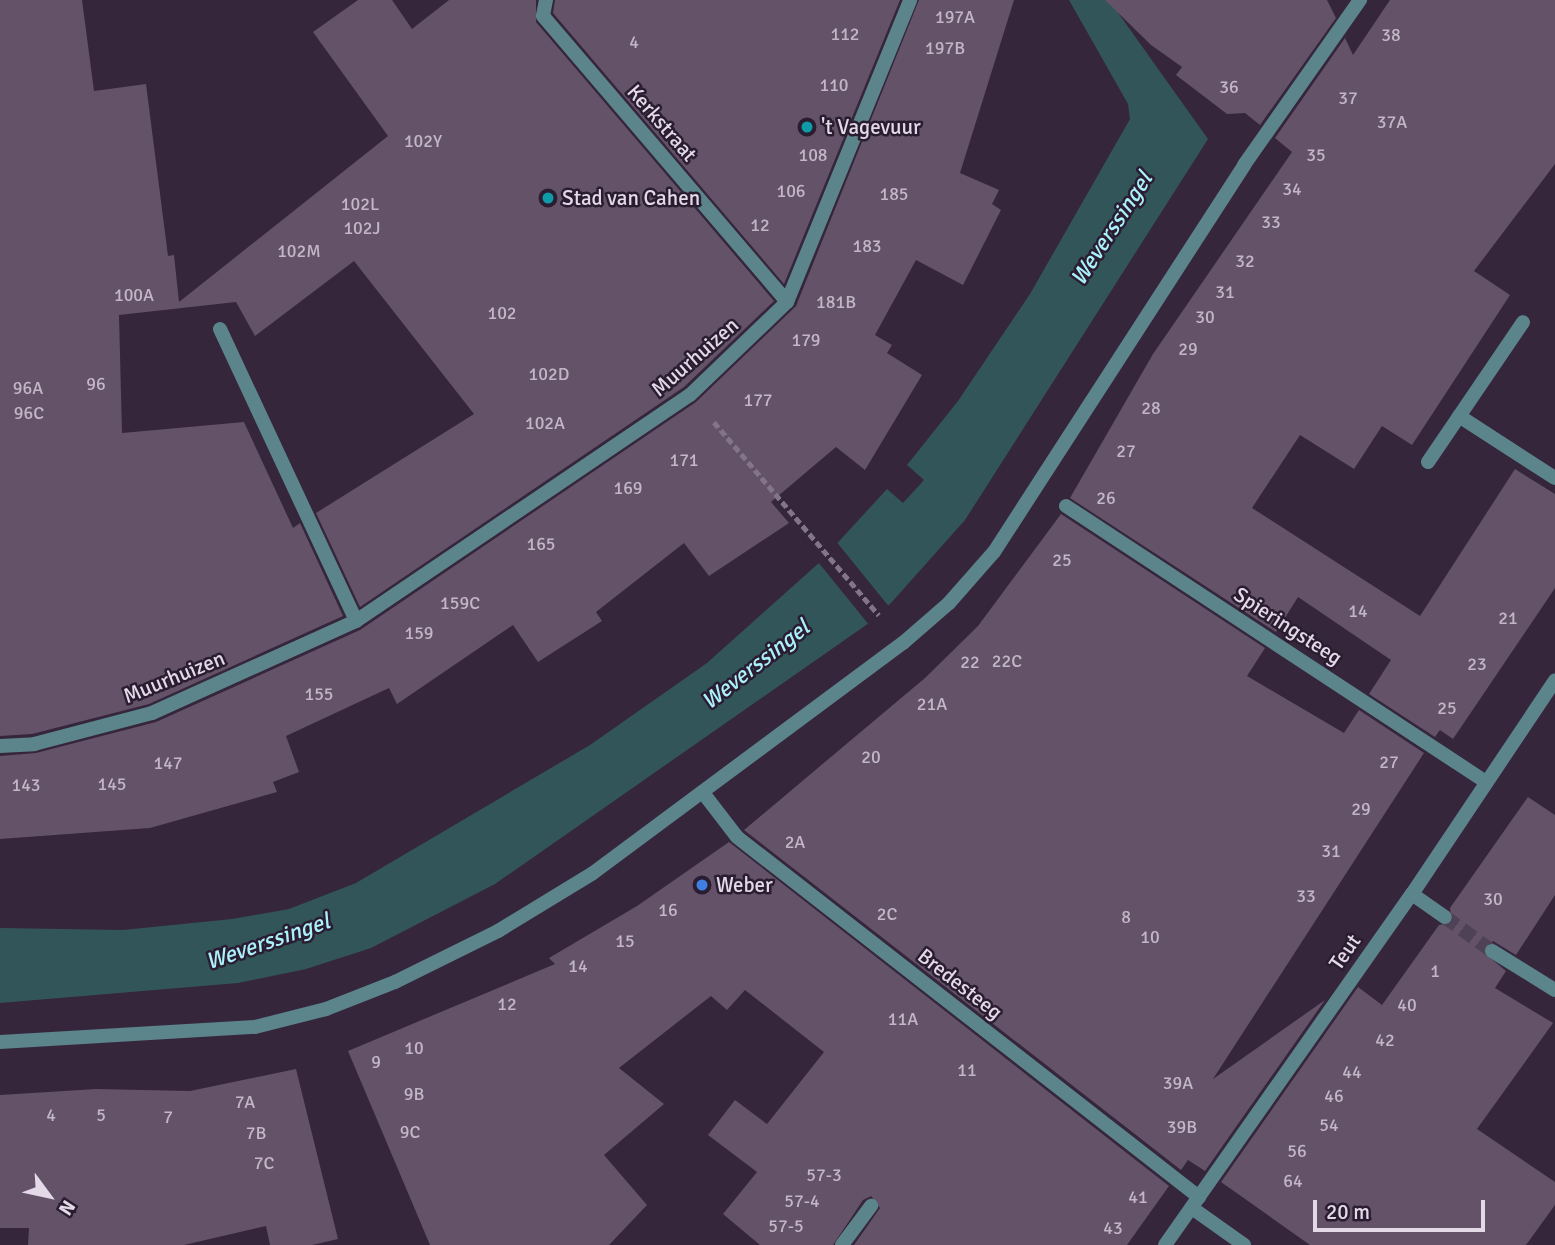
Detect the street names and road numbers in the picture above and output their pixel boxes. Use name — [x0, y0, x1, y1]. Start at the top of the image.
street label: Kerkstraat — [622, 79, 702, 167]
street label: Muurhuizen — [646, 312, 744, 402]
street label: Spieringsteeg — [1229, 582, 1347, 670]
street label: Muurhuizen — [120, 645, 228, 709]
street label: Teut — [1324, 929, 1366, 975]
street label: Bredesteeg — [913, 943, 1007, 1025]

